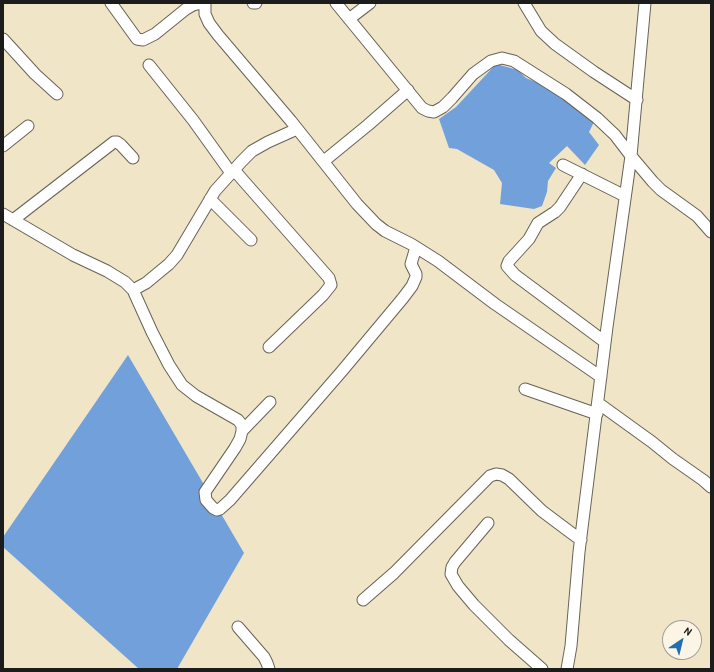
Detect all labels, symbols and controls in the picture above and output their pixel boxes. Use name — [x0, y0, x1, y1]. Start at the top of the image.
north arrow — [662, 620, 702, 660]
text: N — [682, 624, 695, 638]

